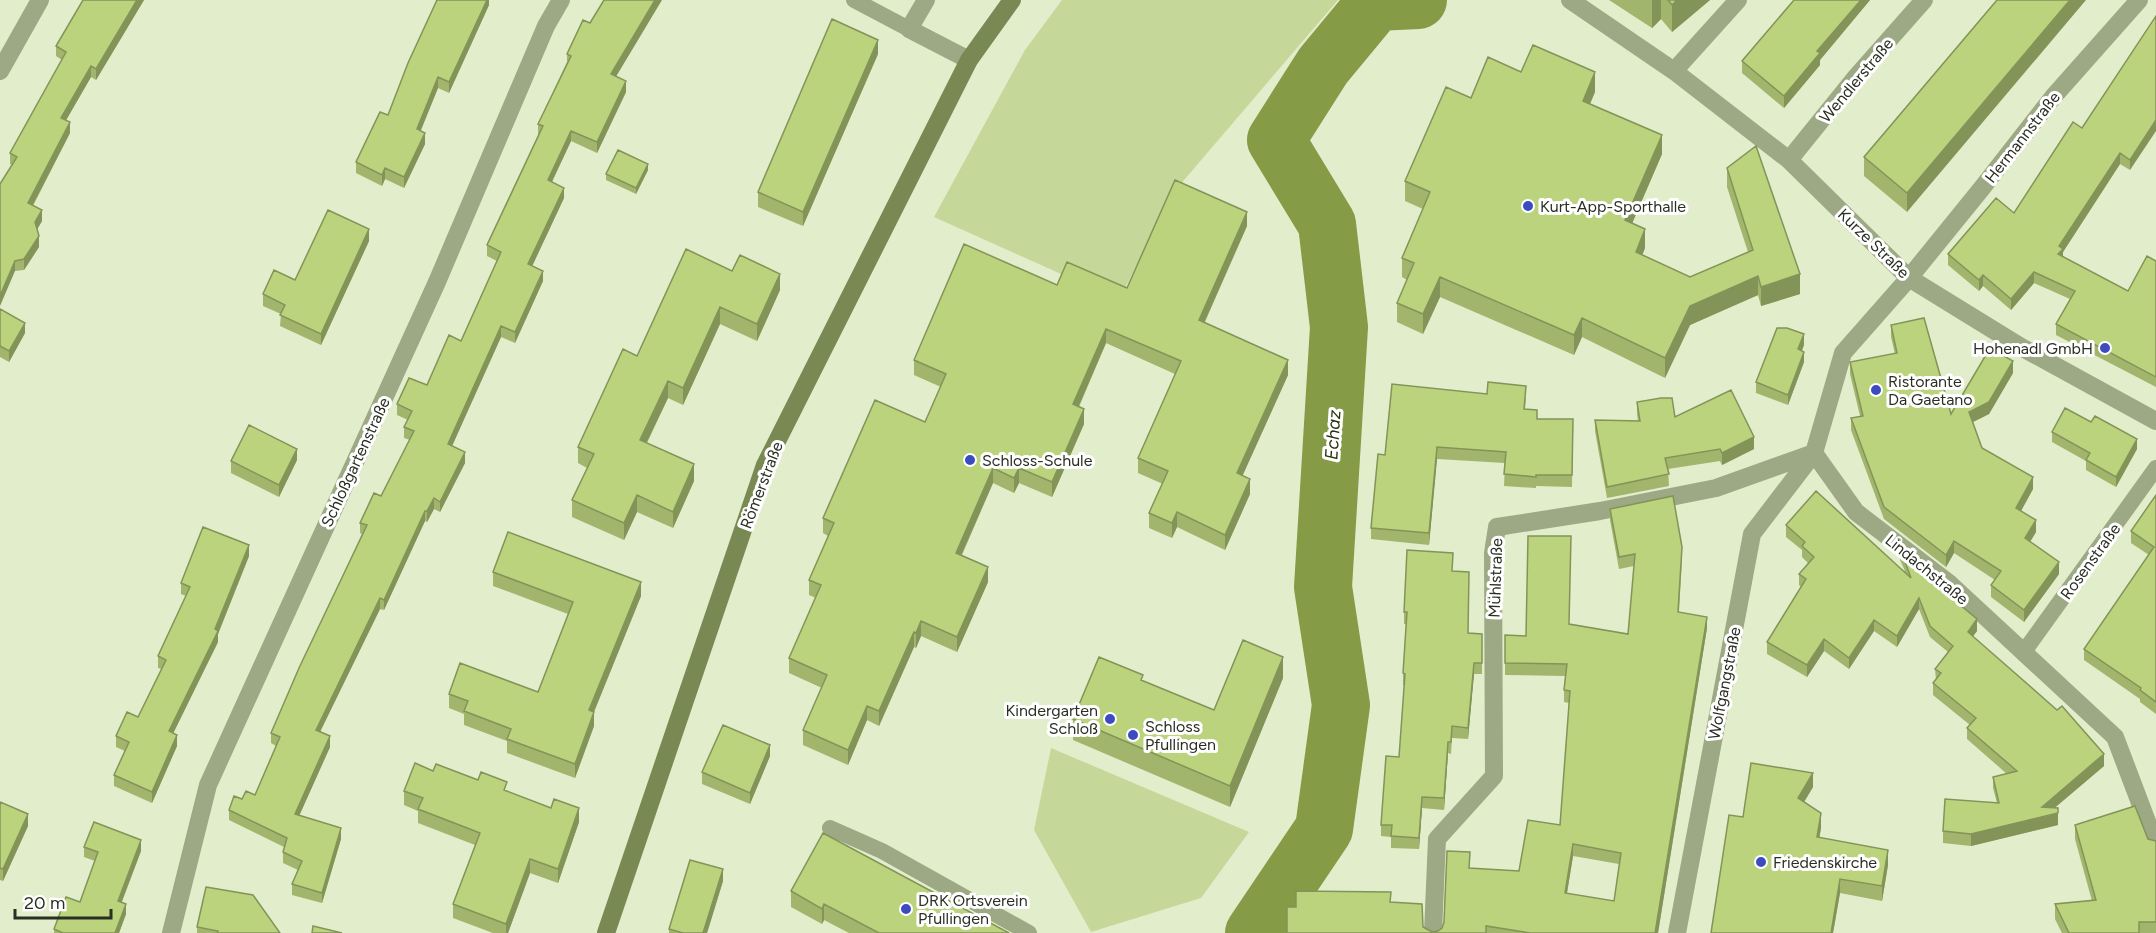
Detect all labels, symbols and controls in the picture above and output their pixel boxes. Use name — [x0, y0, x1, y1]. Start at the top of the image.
street label: Wendlerstraße — [1816, 34, 1897, 126]
street label: Hermannstraße — [1981, 88, 2064, 187]
place label: Kurt-App-Sporthalle — [1540, 197, 1686, 216]
marker: Kurt-App-Sporthalle — [1521, 199, 1535, 213]
street label: Kurze Straße — [1834, 205, 1913, 282]
place label: Hohenadl GmbH — [1973, 339, 2093, 358]
marker: Hohenadl GmbH — [2098, 341, 2112, 355]
place label: Ristorante Da Gaetano — [1888, 372, 1973, 409]
marker: Ristorante Da Gaetano — [1869, 383, 1883, 397]
street label: Schloßgartenstraße — [317, 394, 394, 530]
water label: Echaz — [1320, 409, 1346, 461]
street label: Römerstraße — [736, 439, 787, 531]
place label: Schloss-Schule — [982, 451, 1093, 470]
marker: Schloss-Schule — [963, 453, 977, 467]
street label: Rosenstraße — [2056, 519, 2124, 603]
street label: Lindachstraße — [1881, 530, 1972, 609]
street label: Mühlstraße — [1485, 538, 1506, 618]
street label: Wolfgangstraße — [1704, 625, 1745, 741]
place label: Kindergarten Schloß — [1005, 701, 1098, 738]
marker: Kindergarten Schloß — [1103, 712, 1117, 726]
place label: Schloss Pfullingen — [1145, 717, 1216, 754]
marker: Schloss Pfullingen — [1126, 728, 1140, 742]
place label: Friedenskirche — [1773, 853, 1877, 872]
marker: Friedenskirche — [1754, 855, 1768, 869]
scale bar — [15, 882, 111, 920]
place label: DRK Ortsverein Pfullingen — [918, 891, 1028, 928]
text: 20 m — [24, 892, 65, 914]
marker: DRK Ortsverein Pfullingen — [899, 902, 913, 916]

